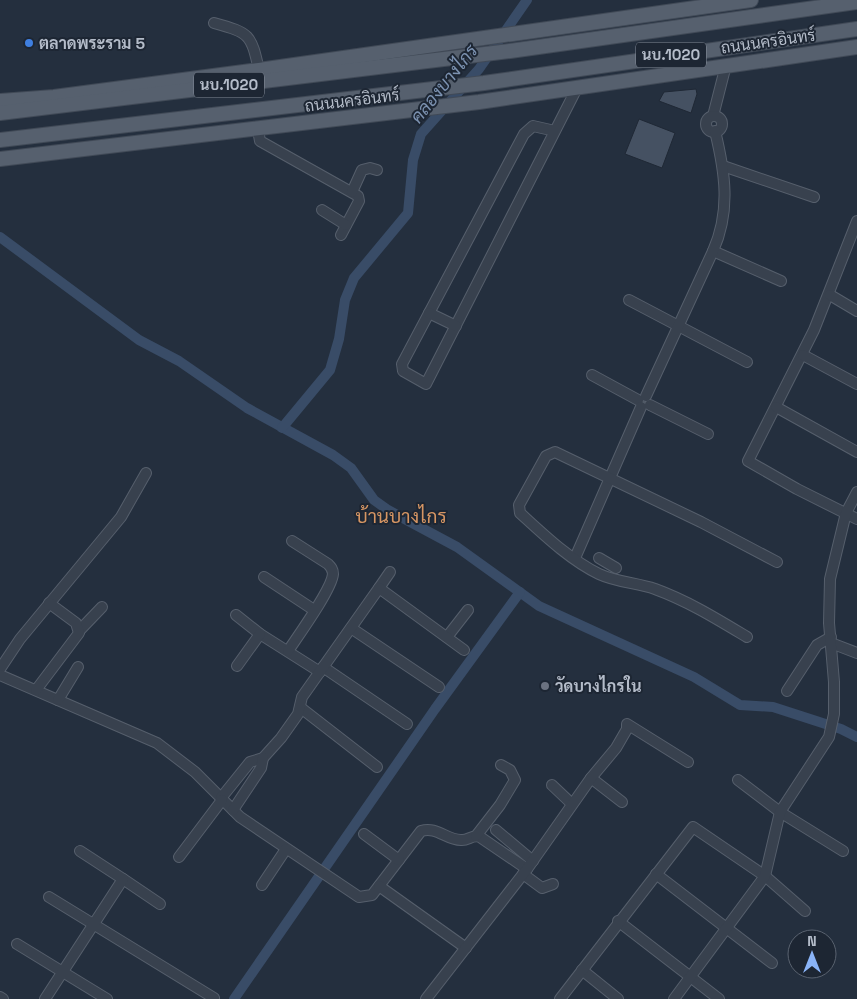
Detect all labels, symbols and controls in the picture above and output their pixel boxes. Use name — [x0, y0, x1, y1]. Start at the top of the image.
street label: ถนนนครอินทร์ — [719, 22, 817, 59]
place label: ตลาดพระราม 5 — [39, 33, 145, 54]
marker: ตลาดพระราม 5 — [23, 37, 35, 49]
water label: คลองบางไกร — [404, 38, 483, 128]
road number: นบ.1020 — [636, 42, 706, 68]
road number: นบ.1020 — [194, 72, 264, 98]
street label: ถนนนครอินทร์ — [303, 82, 401, 117]
district label: บ้านบางไกร — [355, 504, 447, 529]
place label: วัดบางไกรใน — [555, 675, 642, 697]
marker: วัดบางไกรใน — [539, 680, 551, 692]
north arrow — [787, 929, 837, 979]
text: N — [807, 932, 817, 950]

